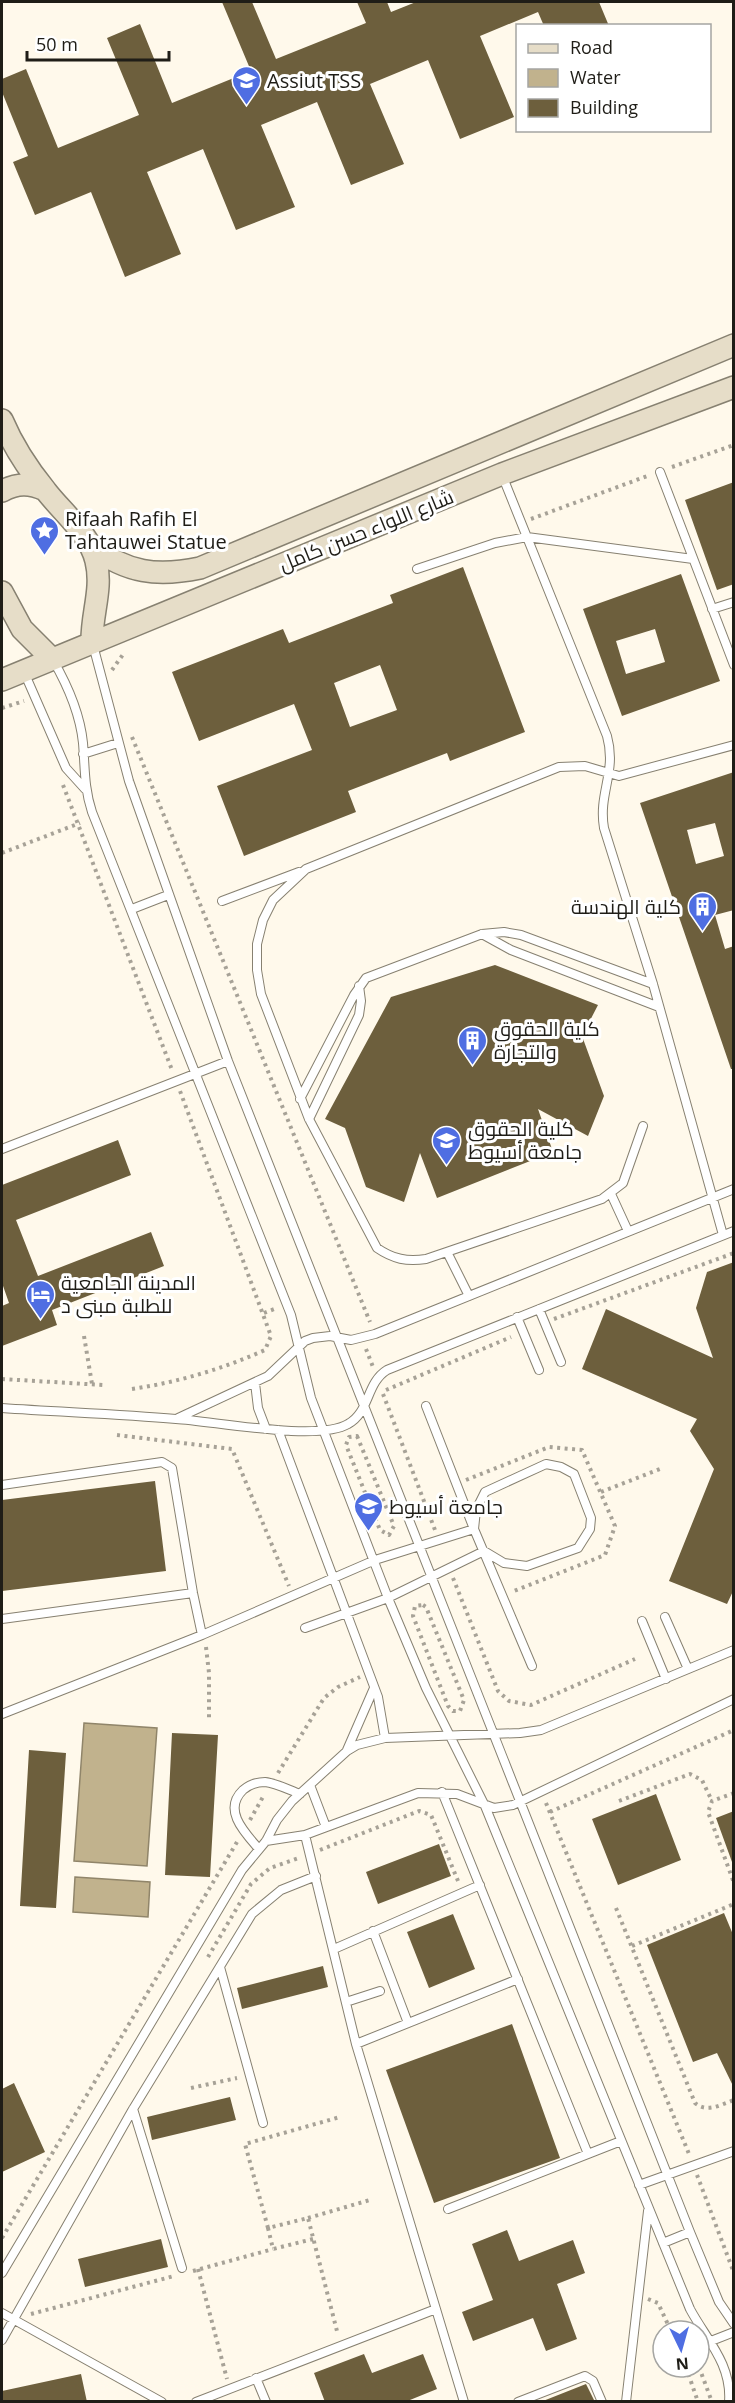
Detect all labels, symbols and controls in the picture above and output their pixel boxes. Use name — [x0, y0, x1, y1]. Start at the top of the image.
scale bar — [27, 24, 170, 62]
legend — [516, 24, 711, 132]
text: 50 m — [36, 32, 78, 56]
text: Road — [570, 35, 613, 59]
school or university icon: Assiut TSS — [230, 64, 262, 106]
text: Water — [570, 65, 621, 89]
place label: Assiut TSS — [267, 67, 361, 94]
text: Building — [570, 95, 638, 119]
street label: شارع اللواء حسن كامل — [275, 483, 458, 578]
place label: Rifaah Rafih El Tahtauwei Statue — [65, 505, 227, 555]
place icon: Rifaah Rafih El Tahtauwei Statue — [28, 514, 60, 556]
building icon: كلية الهندسة — [686, 890, 718, 932]
place label: كلية الهندسة — [571, 893, 681, 920]
place label: كلية الحقوق والتجارة — [494, 1015, 600, 1065]
building icon: كلية الحقوق والتجارة — [457, 1024, 489, 1066]
place label: كلية الحقوق جامعة أسيوط — [468, 1115, 582, 1165]
school or university icon: كلية الحقوق جامعة أسيوط — [431, 1124, 463, 1166]
place label: المدينة الجامعية للطلبة مبنى د — [61, 1269, 196, 1319]
hotel icon: المدينة الجامعية للطلبة مبنى د — [24, 1278, 56, 1320]
school or university icon: جامعة أسيوط — [352, 1490, 384, 1532]
place label: جامعة أسيوط — [389, 1493, 503, 1520]
north arrow — [651, 2319, 711, 2379]
text: N — [675, 2352, 690, 2375]

